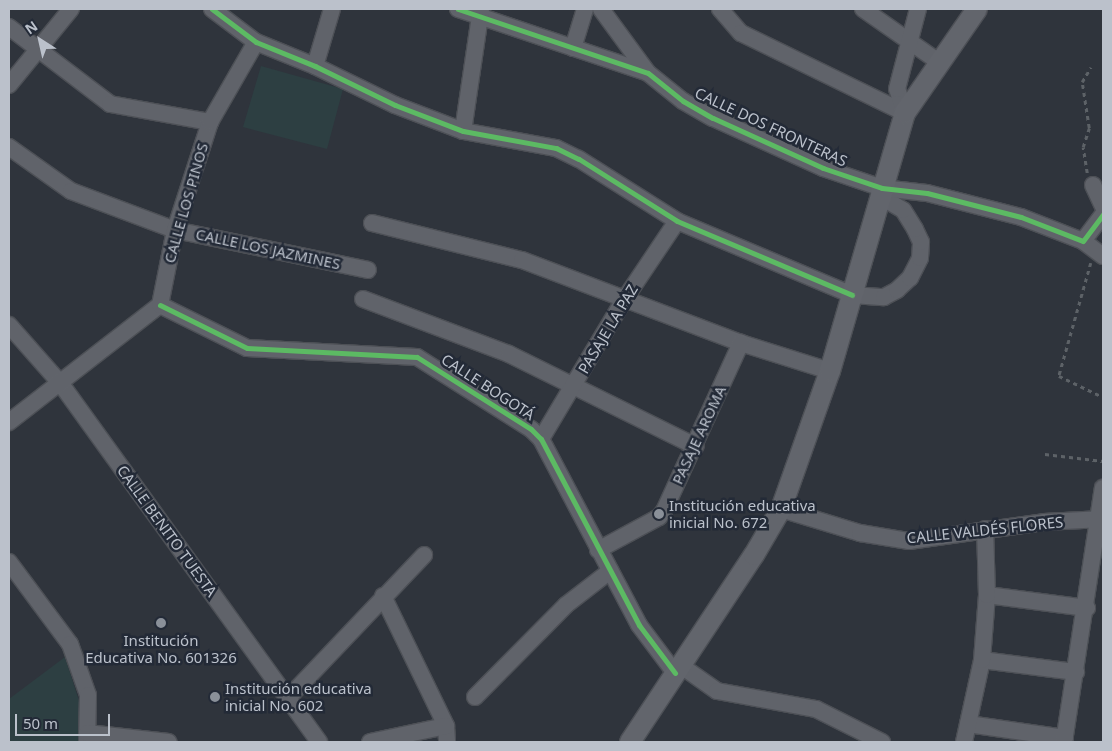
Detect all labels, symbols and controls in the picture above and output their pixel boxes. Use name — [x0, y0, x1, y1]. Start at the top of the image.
north arrow — [15, 15, 65, 65]
text: N — [21, 16, 41, 38]
street label: CALLE DOS FRONTERAS — [692, 84, 850, 170]
street label: CALLE LOS PINOS — [160, 141, 212, 265]
street label: CALLE LOS JAZMINES — [194, 225, 342, 273]
street label: PASAJE LA PAZ — [574, 281, 642, 377]
street label: CALLE BOGOTÁ — [438, 350, 538, 424]
street label: PASAJE AROMA — [668, 383, 730, 487]
street label: CALLE BENITO TUESTA — [113, 462, 221, 600]
place label: Institución educativa inicial No. 672 — [669, 496, 816, 531]
marker: Institución educativa inicial No. 672 — [653, 508, 665, 520]
street label: CALLE VALDÉS FLORES — [906, 513, 1064, 547]
marker: Institución Educativa No. 601326 — [155, 617, 167, 629]
place label: Institución Educativa No. 601326 — [85, 631, 237, 666]
place label: Institución educativa inicial No. 602 — [225, 679, 372, 714]
marker: Institución educativa inicial No. 602 — [209, 691, 221, 703]
scale bar — [18, 704, 112, 736]
text: 50 m — [23, 713, 58, 733]

